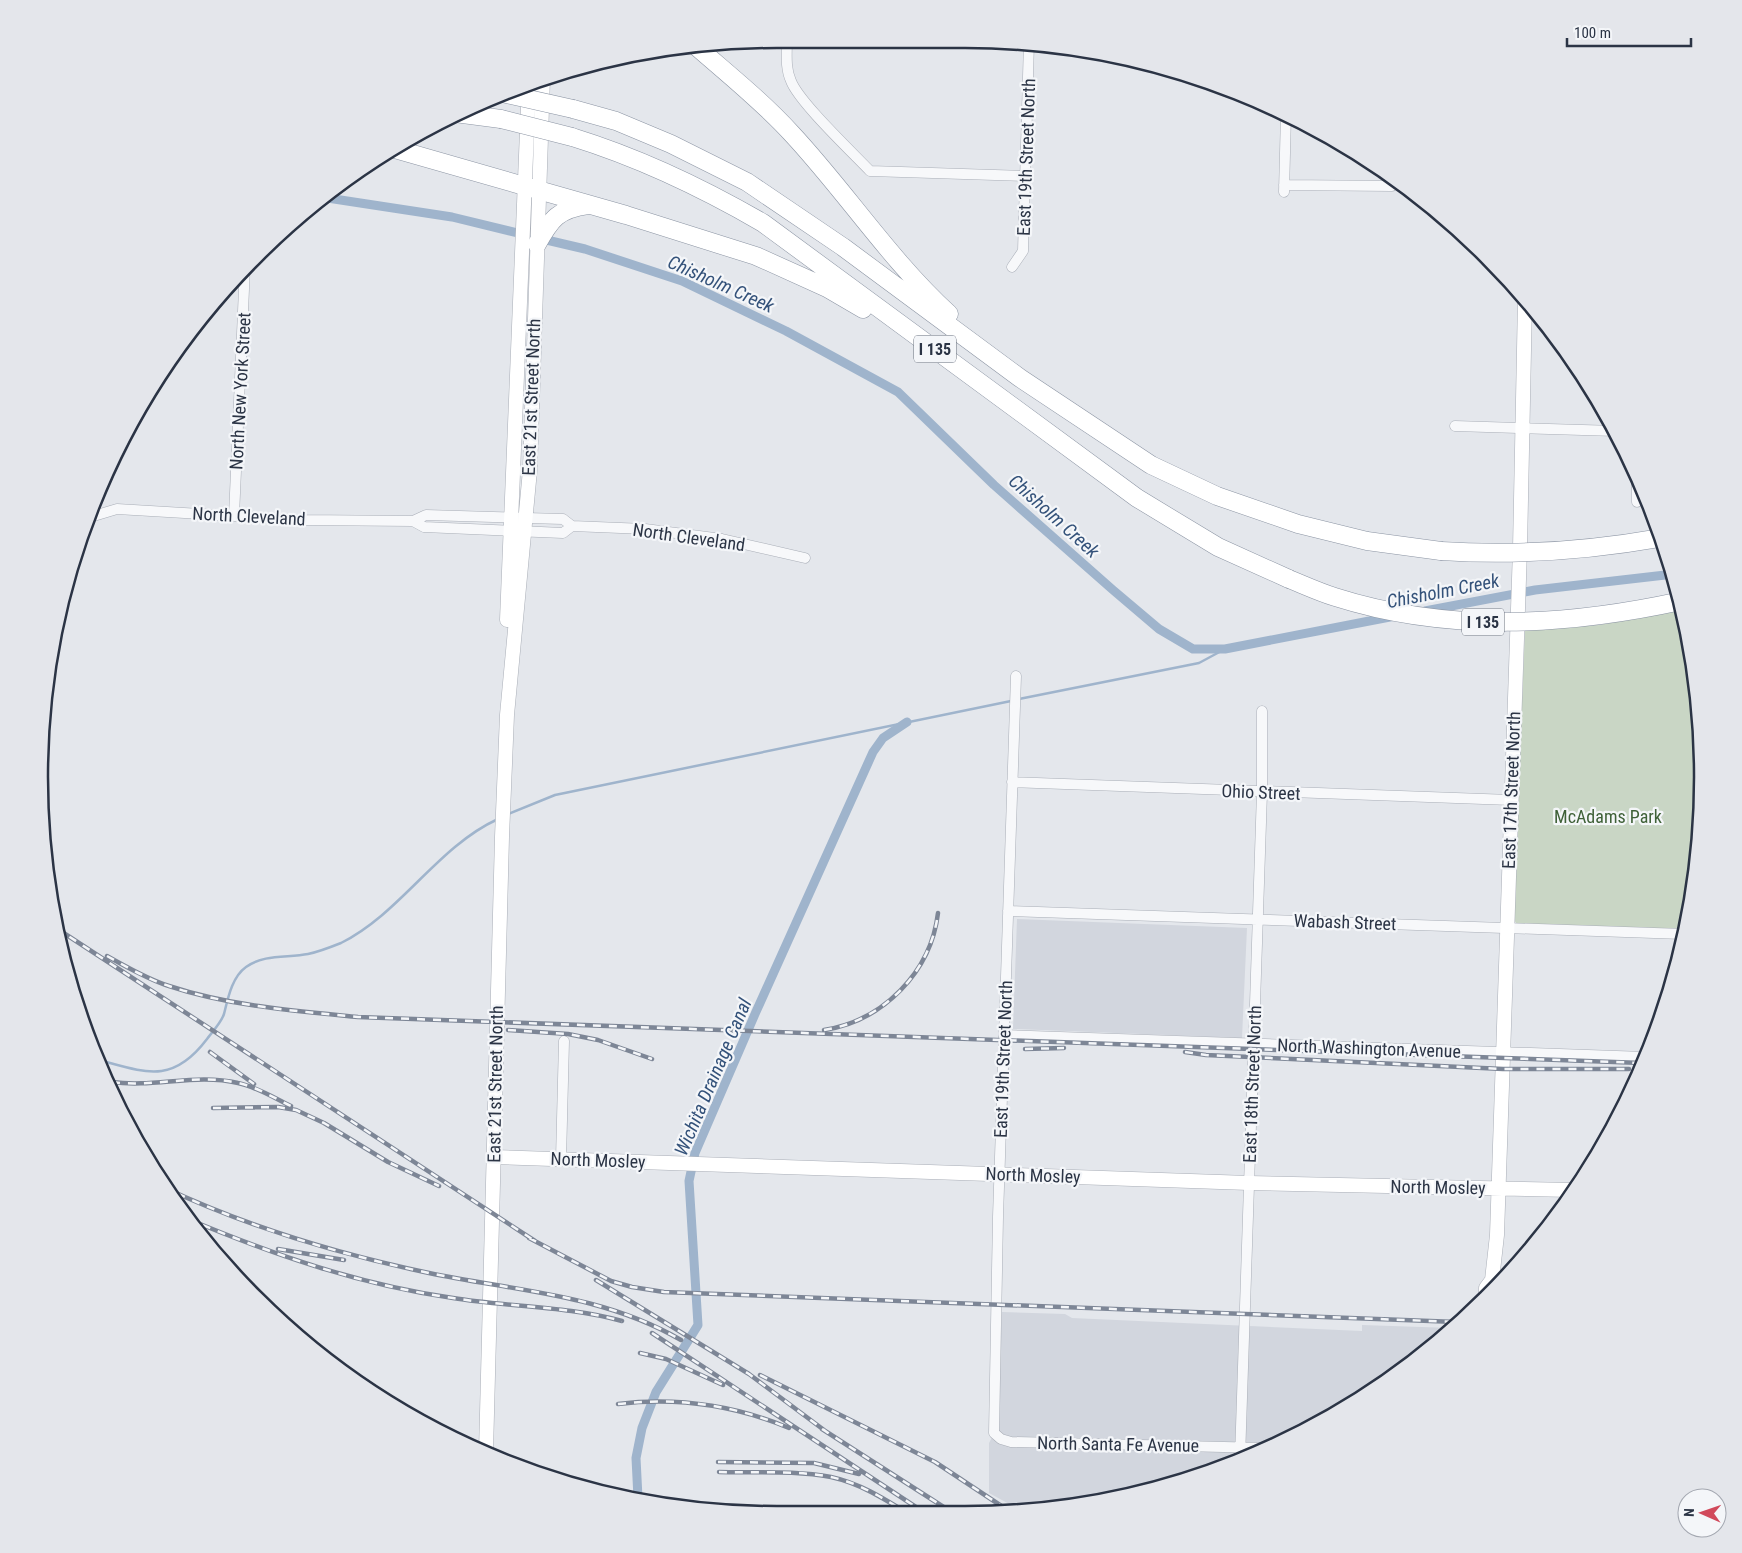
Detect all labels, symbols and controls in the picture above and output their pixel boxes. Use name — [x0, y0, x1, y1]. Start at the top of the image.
scale bar — [1567, 15, 1691, 47]
text: 100 m — [1574, 24, 1611, 42]
street label: East 19th Street North — [1013, 78, 1039, 236]
water label: Chisholm Creek — [664, 250, 778, 318]
street label: North New York Street — [225, 312, 255, 470]
street label: East 21st Street North — [518, 318, 544, 476]
road number: I 135 — [914, 336, 956, 362]
water label: Chisholm Creek — [1004, 469, 1105, 563]
street label: North Cleveland — [192, 503, 306, 529]
street label: North Cleveland — [631, 519, 747, 555]
water label: Chisholm Creek — [1385, 569, 1502, 613]
road number: I 135 — [1462, 608, 1504, 636]
street label: East 17th Street North — [1498, 711, 1524, 869]
street label: Ohio Street — [1221, 780, 1301, 804]
park label: McAdams Park — [1554, 806, 1662, 827]
street label: Wabash Street — [1293, 910, 1397, 934]
street label: East 19th Street North — [990, 980, 1016, 1138]
water label: Wichita Drainage Canal — [670, 994, 757, 1159]
street label: East 21st Street North — [483, 1005, 507, 1163]
street label: East 18th Street North — [1239, 1005, 1265, 1163]
street label: North Washington Avenue — [1277, 1034, 1461, 1062]
street label: North Mosley — [550, 1148, 646, 1172]
street label: North Mosley — [985, 1163, 1081, 1187]
street label: North Mosley — [1390, 1176, 1486, 1198]
street label: North Santa Fe Avenue — [1037, 1432, 1199, 1456]
north arrow — [1677, 1488, 1727, 1538]
text: N — [1681, 1508, 1697, 1517]

